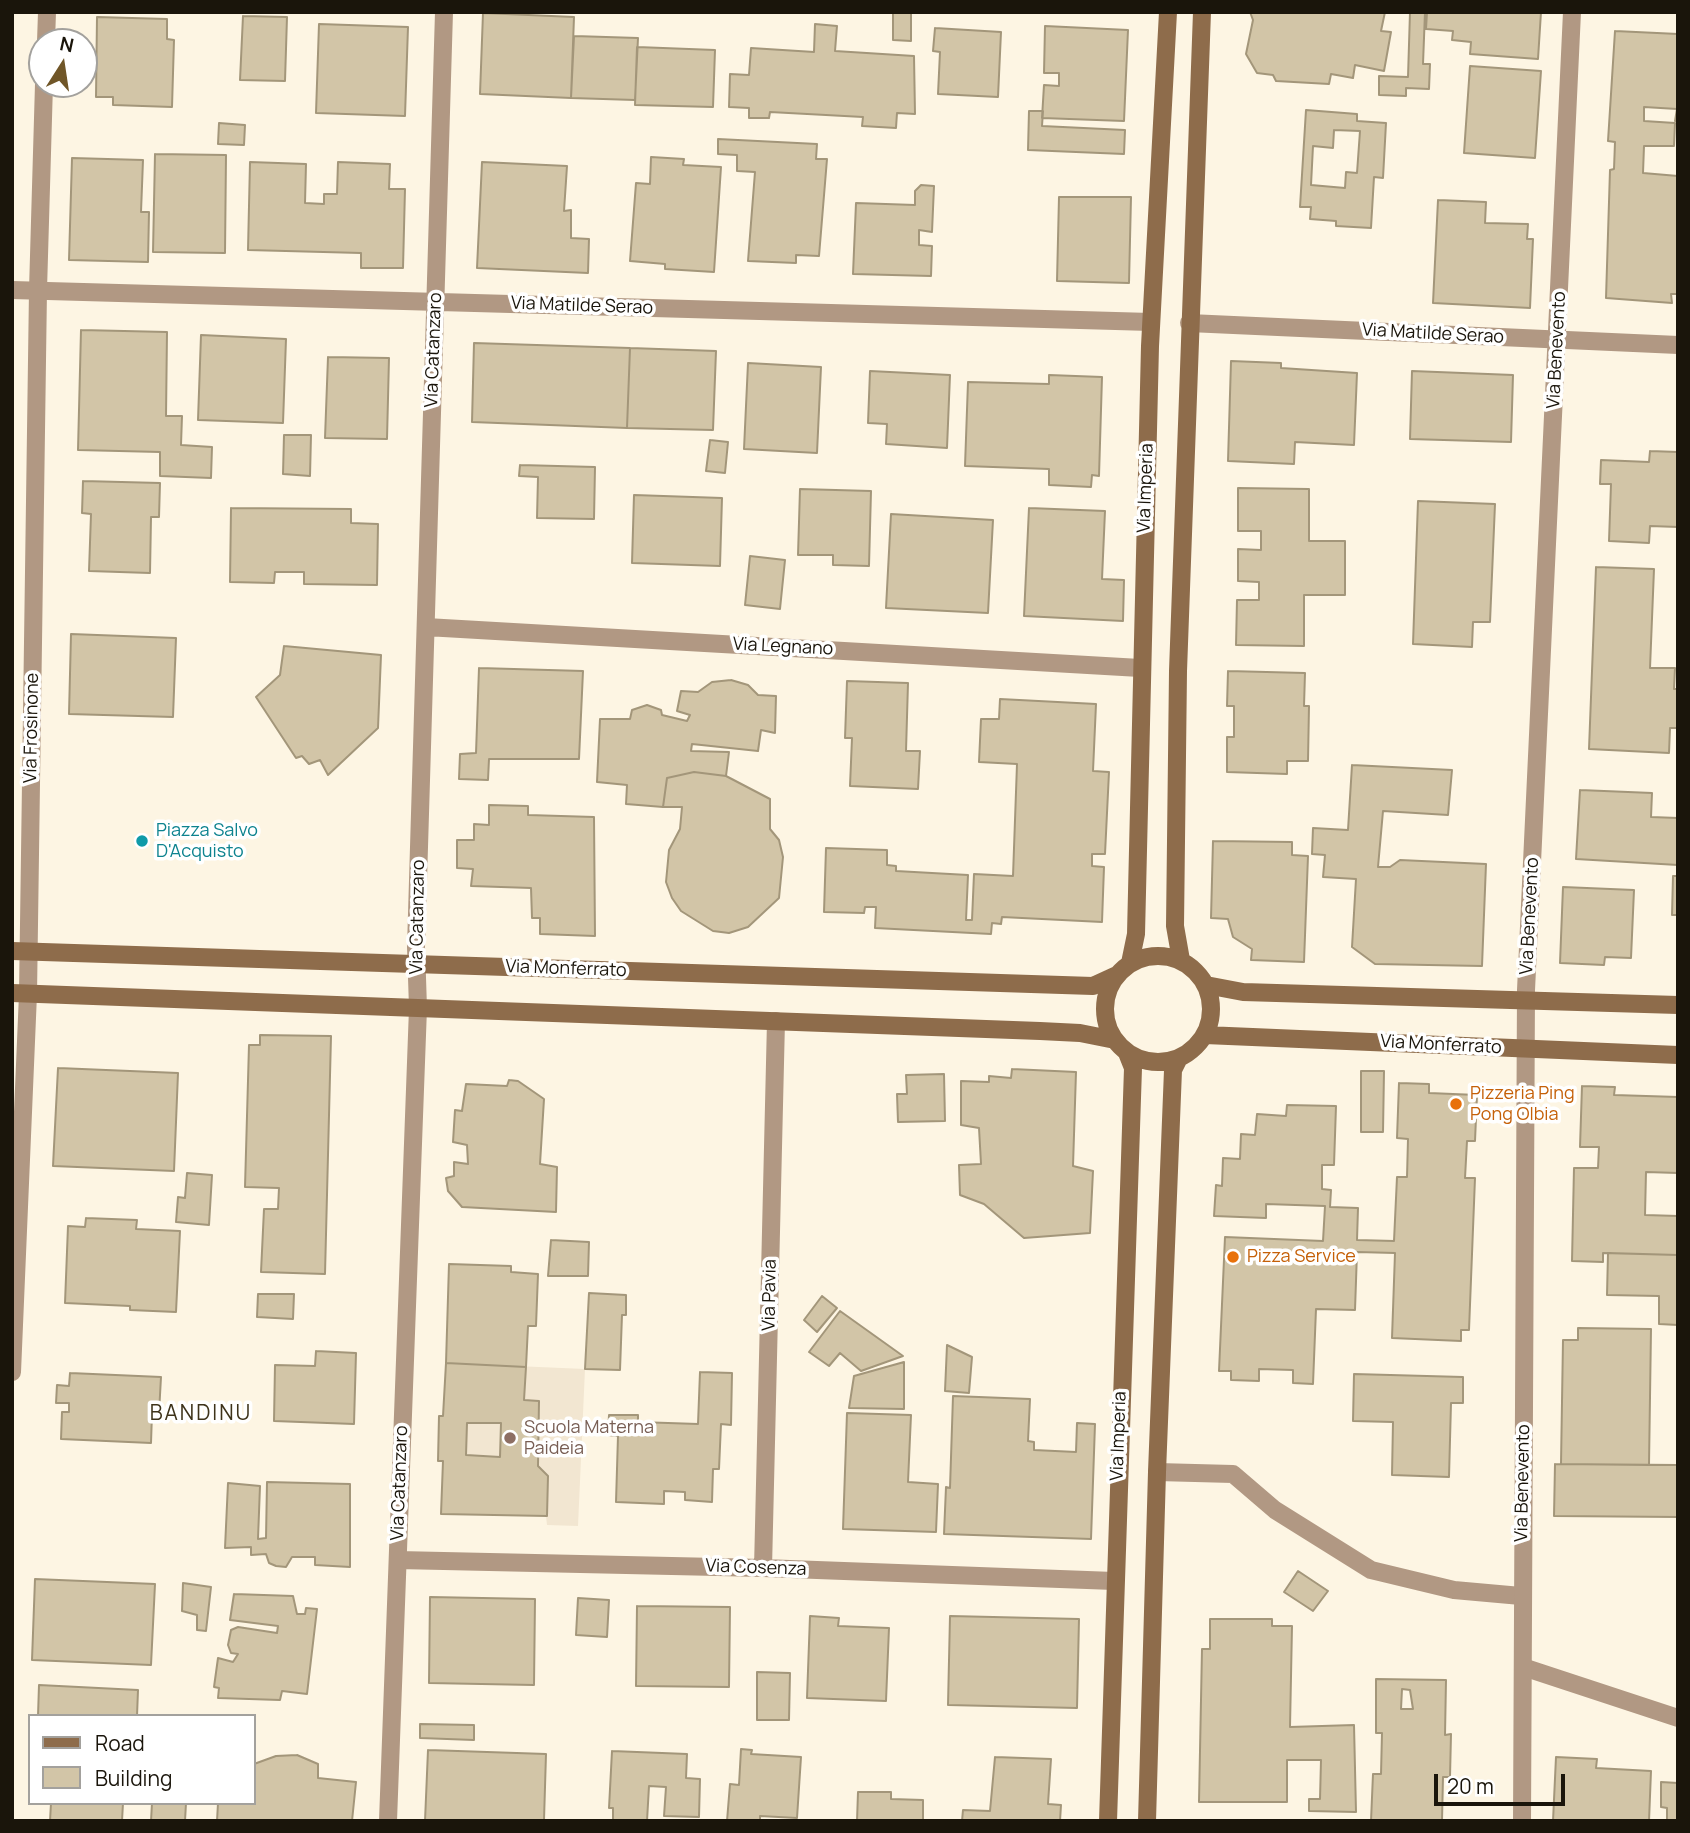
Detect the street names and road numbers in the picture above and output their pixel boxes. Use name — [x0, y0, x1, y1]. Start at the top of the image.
street label: Via Benevento — [1543, 291, 1571, 409]
street label: Via Catanzaro — [421, 292, 447, 408]
street label: Via Matilde Serao — [511, 293, 653, 319]
street label: Via Matilde Serao — [1361, 319, 1505, 349]
street label: Via Imperia — [1134, 443, 1158, 533]
street label: Via Legnano — [732, 634, 834, 660]
street label: Via Frosinone — [20, 673, 44, 783]
street label: Via Benevento — [1516, 857, 1544, 975]
street label: Via Catanzaro — [406, 859, 430, 975]
street label: Via Monferrato — [505, 956, 627, 982]
street label: Via Monferrato — [1380, 1031, 1502, 1059]
street label: Via Pavia — [759, 1259, 781, 1331]
street label: Via Imperia — [1107, 1391, 1131, 1481]
street label: Via Benevento — [1511, 1424, 1535, 1542]
street label: Via Catanzaro — [387, 1425, 413, 1541]
street label: Via Cosenza — [705, 1555, 807, 1581]

